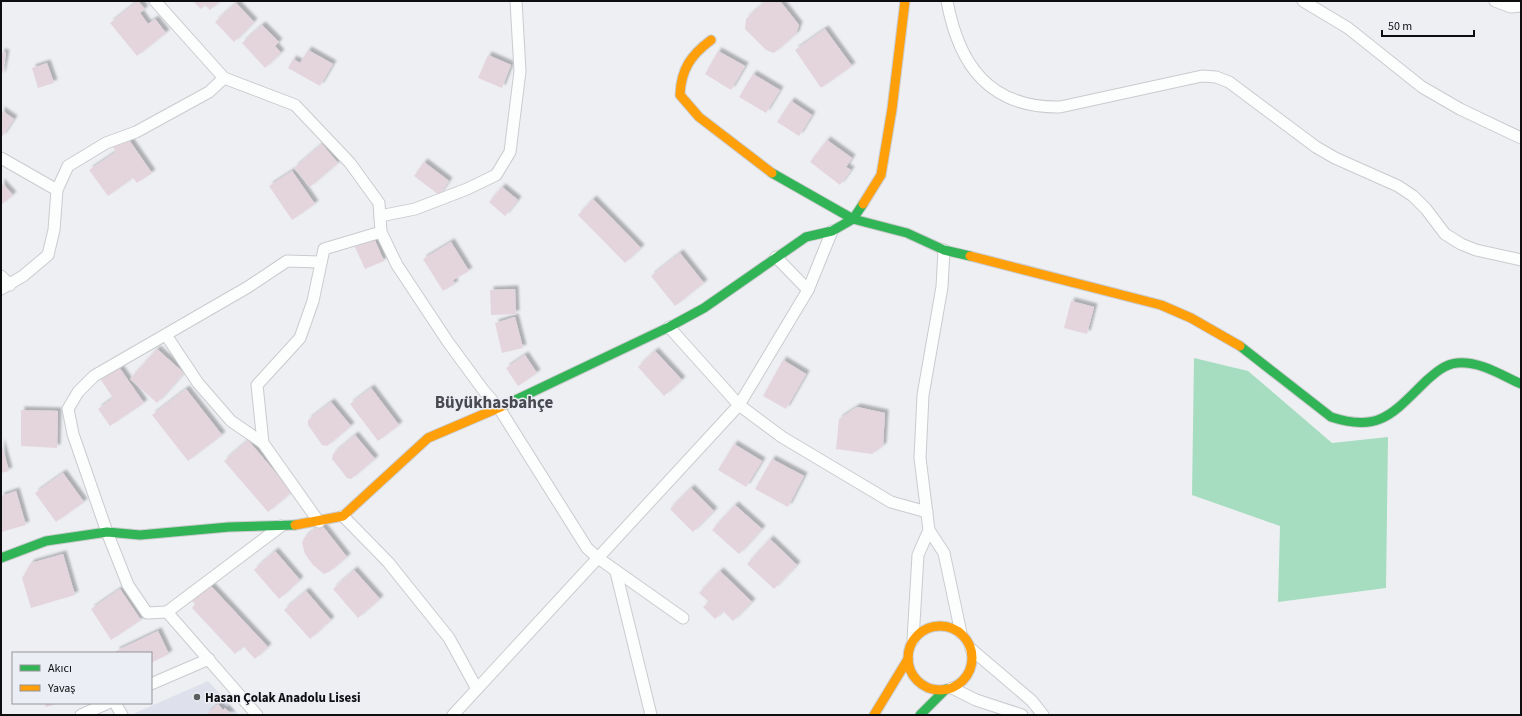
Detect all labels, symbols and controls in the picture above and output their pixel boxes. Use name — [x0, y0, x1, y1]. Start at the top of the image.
scale bar — [1382, 12, 1474, 38]
text: 50 m — [1388, 18, 1412, 35]
district label: Büyükhasbahçe — [435, 391, 553, 415]
legend — [12, 652, 152, 704]
text: Akıcı — [48, 660, 72, 677]
text: Yavaş — [47, 680, 75, 697]
place label: Hasan Çolak Anadolu Lisesi — [205, 689, 361, 707]
marker: Hasan Çolak Anadolu Lisesi — [192, 692, 202, 702]

